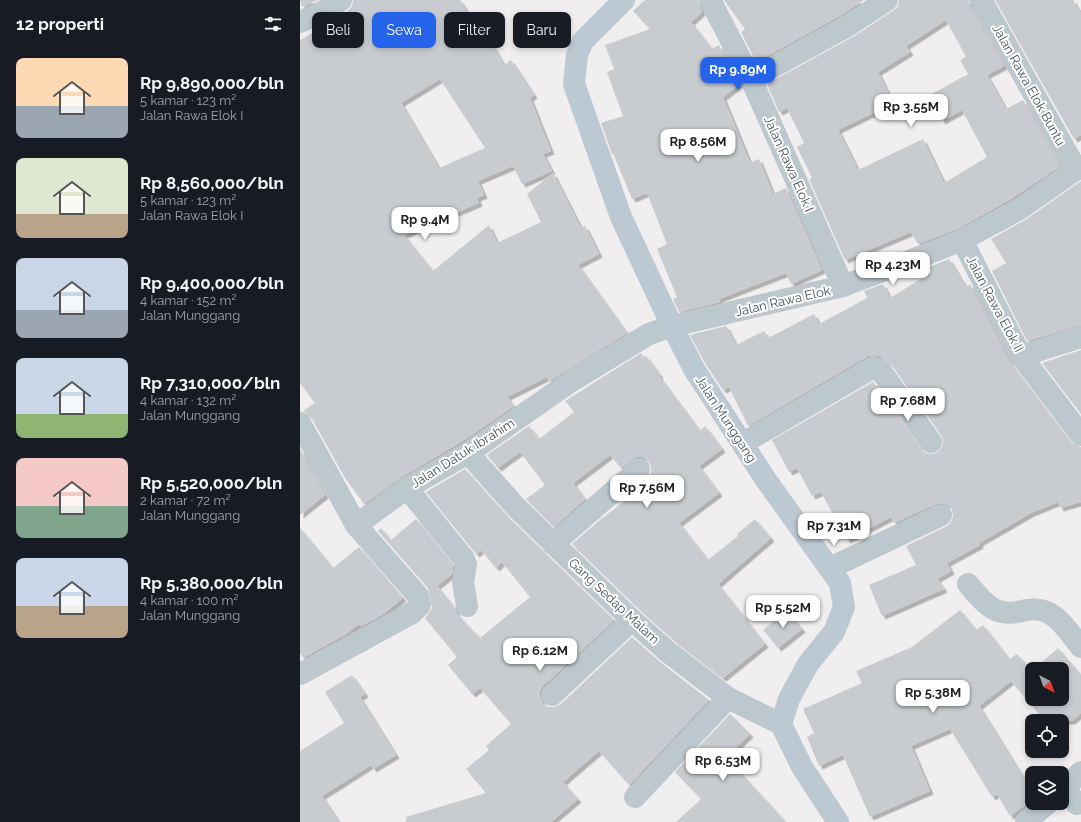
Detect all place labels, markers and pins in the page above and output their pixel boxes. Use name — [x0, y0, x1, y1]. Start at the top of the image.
pin: Rp 9.89M — [697, 57, 779, 91]
pin: Rp 3.55M — [870, 94, 952, 128]
pin: Rp 8.56M — [657, 129, 739, 163]
pin: Rp 9.4M — [388, 207, 462, 241]
pin: Rp 4.23M — [852, 252, 934, 286]
pin: Rp 7.68M — [867, 388, 949, 422]
pin: Rp 7.56M — [606, 475, 688, 509]
pin: Rp 7.31M — [793, 513, 875, 547]
pin: Rp 5.52M — [742, 595, 824, 629]
pin: Rp 6.12M — [499, 638, 581, 672]
pin: Rp 5.38M — [892, 680, 974, 714]
pin: Rp 6.53M — [682, 748, 764, 782]

